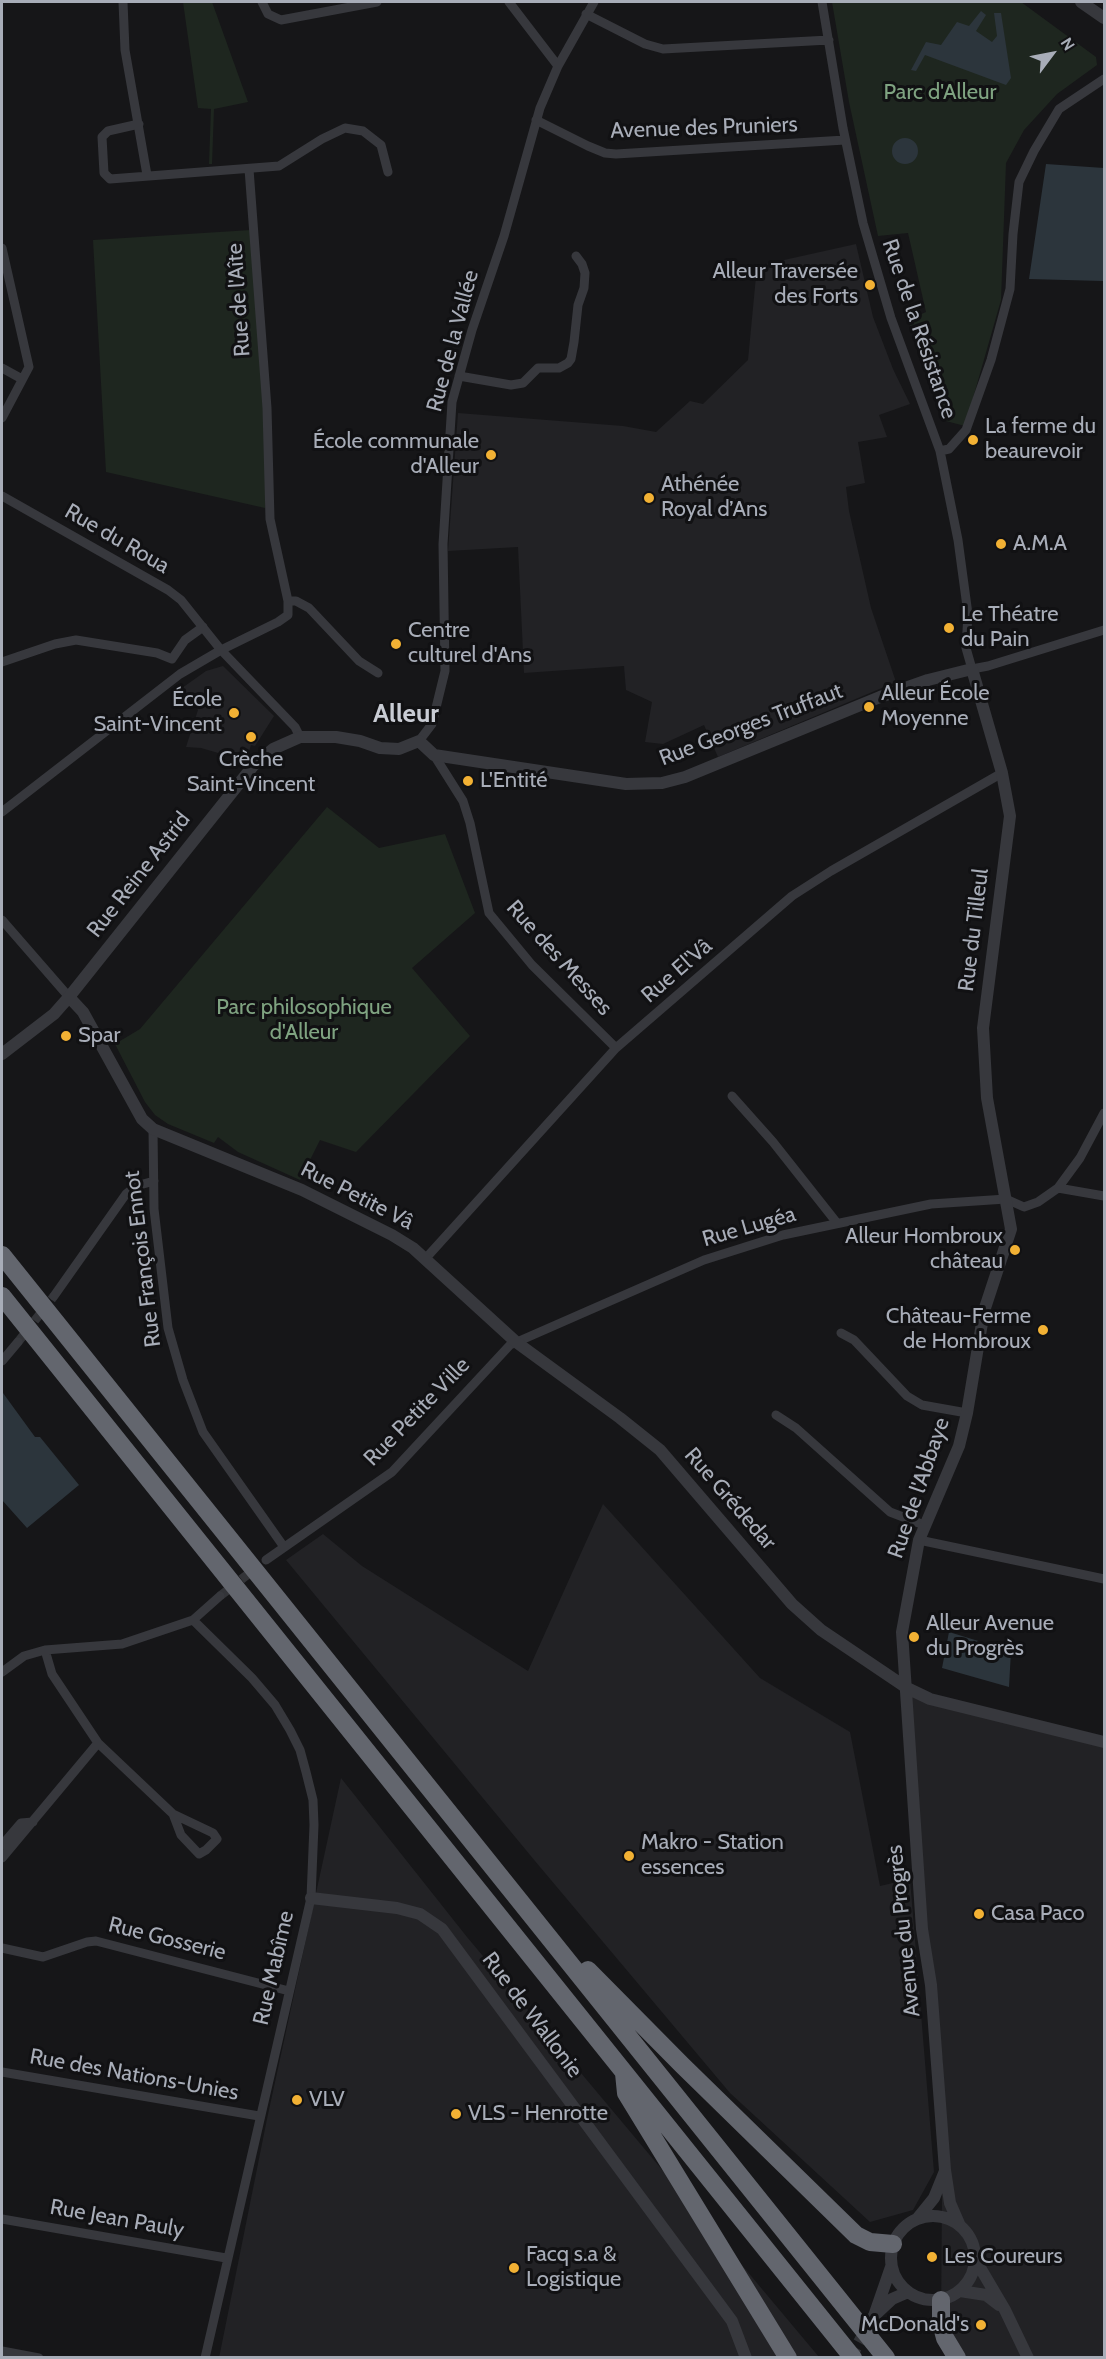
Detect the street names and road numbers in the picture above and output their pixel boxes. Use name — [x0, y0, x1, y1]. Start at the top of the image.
street label: Avenue des Pruniers — [610, 112, 798, 144]
street label: Rue de la Résistance — [876, 236, 962, 422]
street label: Rue de l'Aîte — [222, 242, 256, 358]
street label: Rue de la Vallée — [421, 267, 485, 415]
street label: Rue du Roua — [60, 498, 174, 580]
street label: Rue Georges Truffaut — [656, 678, 846, 772]
street label: Rue Reine Astrid — [82, 807, 196, 943]
street label: Rue du Tilleul — [953, 867, 995, 993]
street label: Rue des Messes — [500, 895, 618, 1021]
street label: Rue El'Vâ — [636, 933, 718, 1009]
street label: Rue Petite Vâ — [296, 1156, 418, 1236]
street label: Rue François Ennot — [119, 1169, 167, 1349]
street label: Rue Lugéa — [699, 1201, 799, 1253]
street label: Rue Petite Ville — [359, 1352, 475, 1472]
street label: Rue de l'Abbaye — [883, 1414, 955, 1562]
street label: Rue Grédedar — [679, 1443, 781, 1555]
street label: Avenue du Progrès — [882, 1844, 926, 2018]
street label: Rue Mabîme — [248, 1908, 300, 2028]
street label: Rue Gosserie — [106, 1912, 228, 1966]
street label: Rue de Wallonie — [476, 1947, 588, 2083]
street label: Rue des Nations-Unies — [27, 2044, 241, 2106]
street label: Rue Jean Pauly — [48, 2194, 186, 2244]

